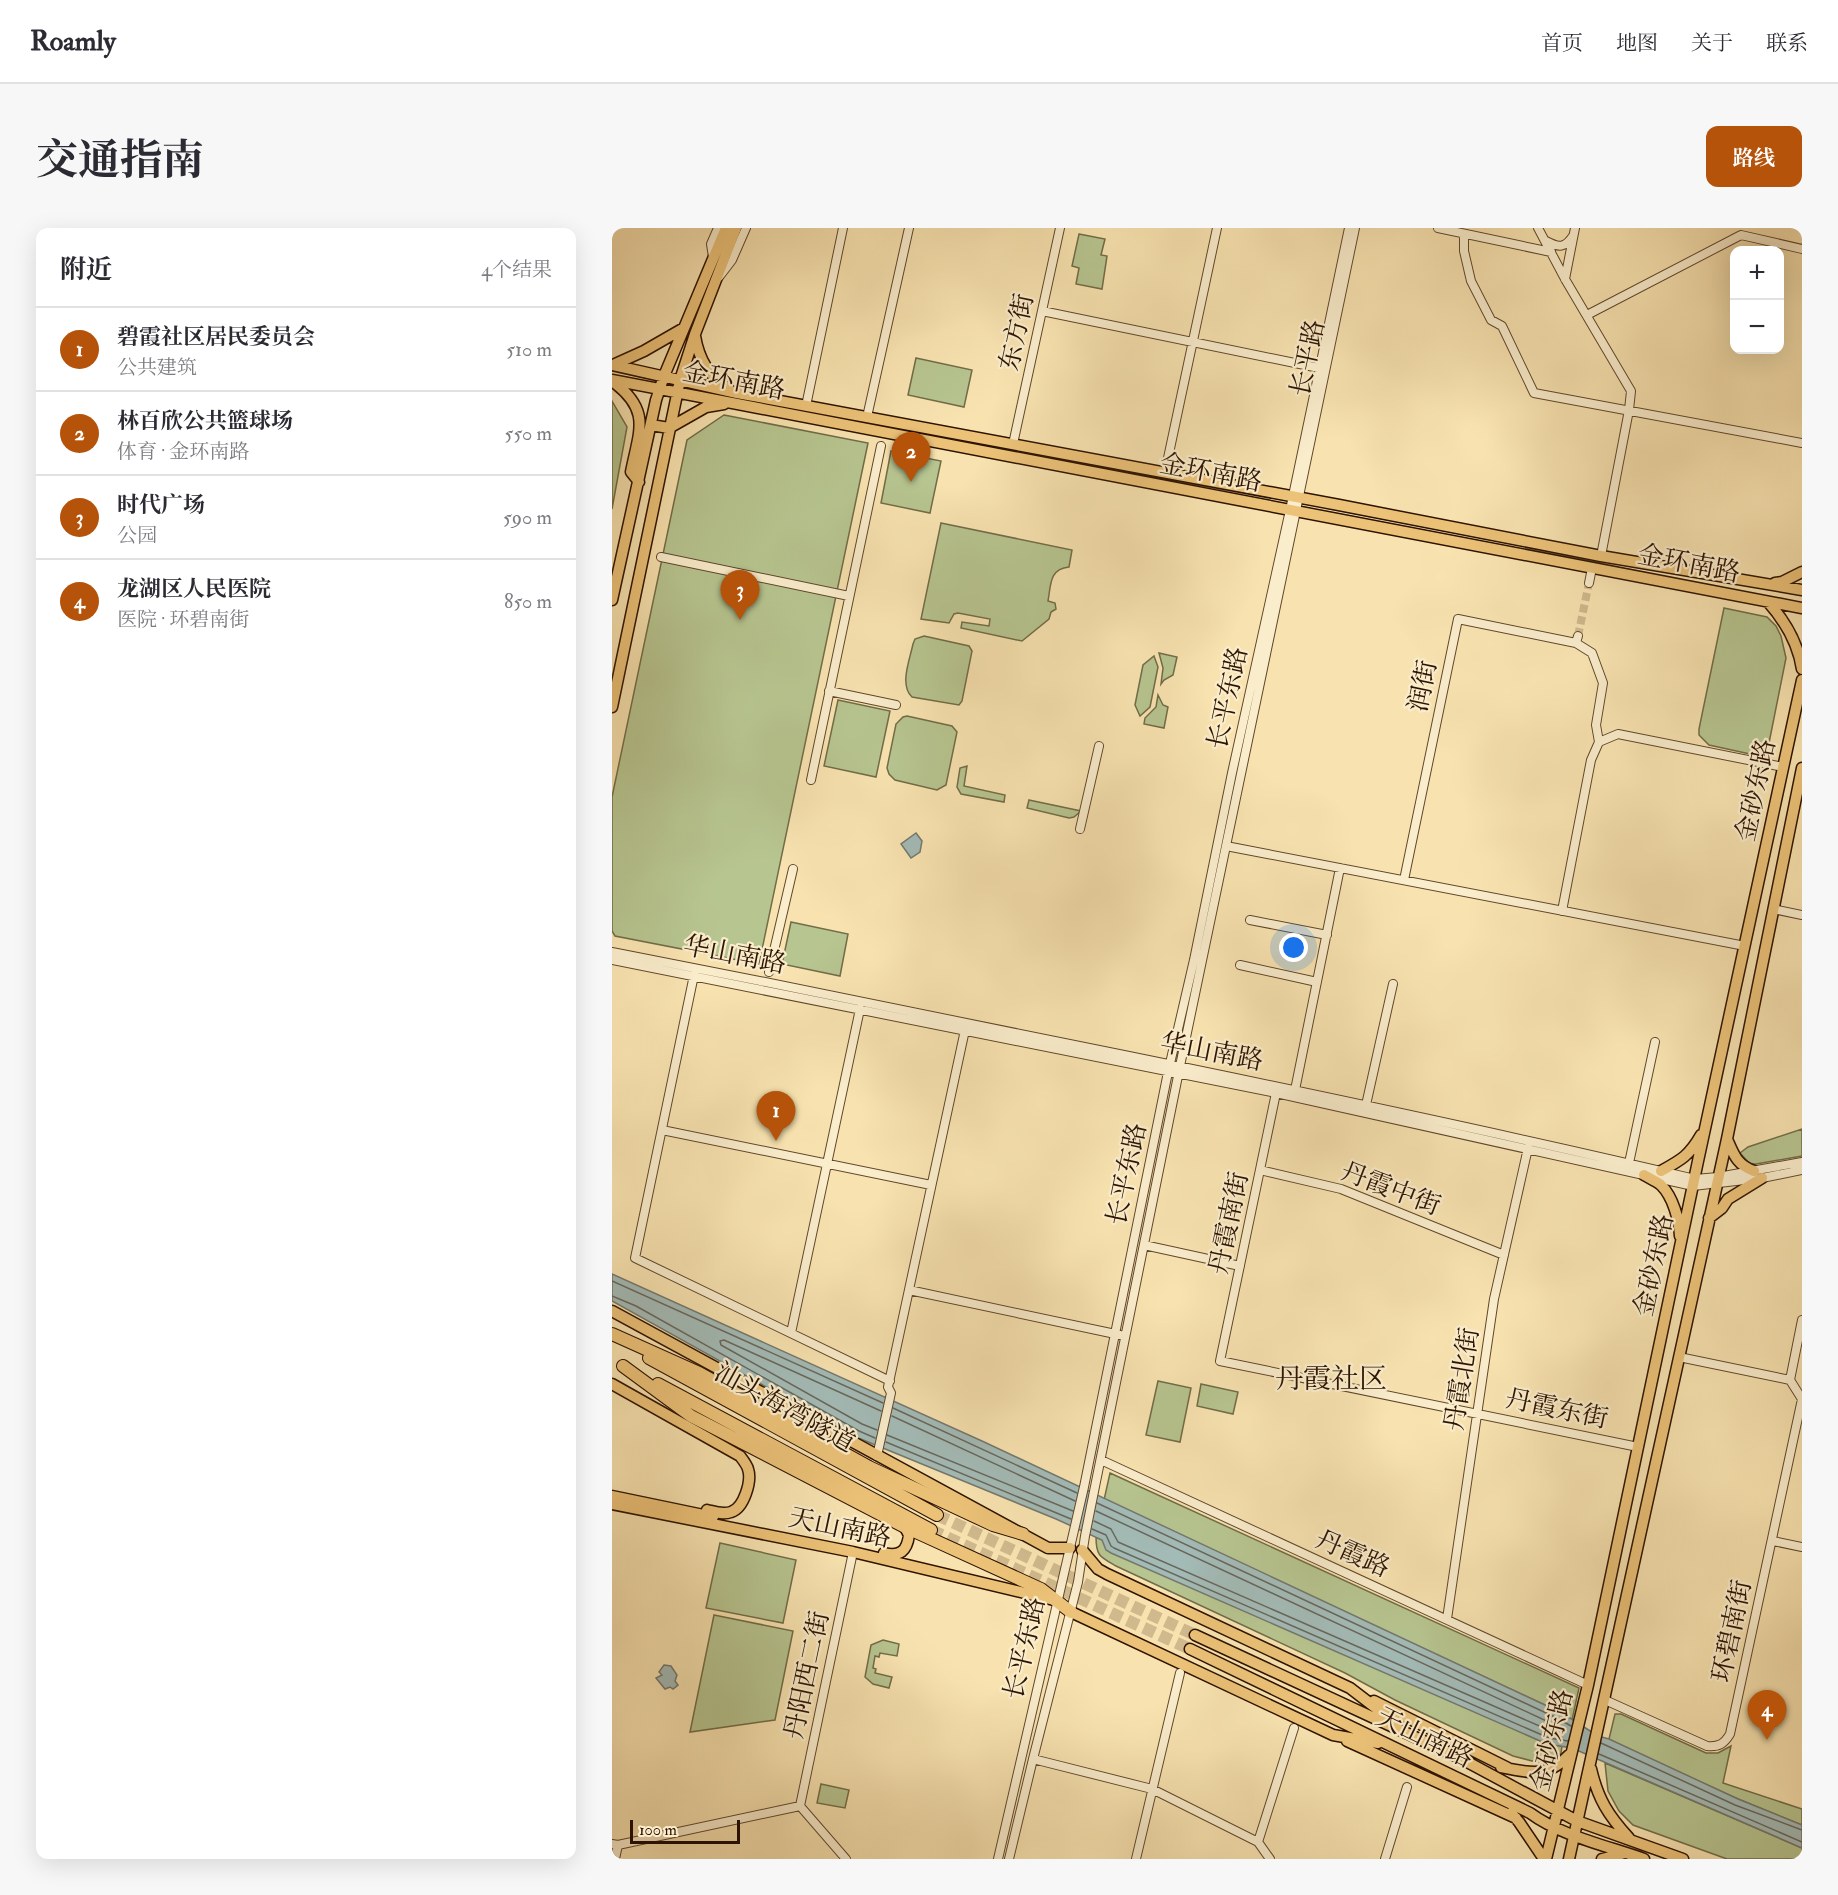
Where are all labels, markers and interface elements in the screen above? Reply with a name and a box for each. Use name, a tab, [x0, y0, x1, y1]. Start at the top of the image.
text: Roamly	[30, 24, 116, 59]
text: 首页	[1541, 30, 1583, 57]
text: 地图	[1616, 30, 1658, 57]
text: 关于	[1691, 30, 1733, 57]
text: 联系	[1766, 30, 1808, 57]
button: 路线	[1706, 126, 1802, 187]
text: 交通指南	[36, 135, 204, 187]
map controls	[1730, 246, 1784, 354]
button: +	[1730, 246, 1784, 300]
text: 附近	[60, 254, 112, 286]
text: 4个结果	[481, 257, 552, 282]
street label: 东方街	[993, 291, 1041, 374]
button: −	[1730, 300, 1784, 354]
street label: 长平路	[1284, 317, 1332, 400]
text: 碧霞社区居民委员会	[117, 323, 315, 351]
text: 1	[76, 337, 83, 362]
text: 510 m	[506, 337, 552, 362]
text: 公共建筑	[117, 355, 197, 380]
street label: 金环南路	[680, 355, 788, 407]
text: 林百欣公共篮球场	[117, 407, 293, 435]
text: 2	[74, 421, 85, 446]
text: 550 m	[505, 421, 552, 446]
pin: 2	[892, 432, 930, 482]
text: 体育 · 金环南路	[117, 439, 249, 464]
street label: 金环南路	[1157, 447, 1265, 499]
text: 时代广场	[117, 491, 205, 519]
text: 3	[76, 505, 83, 530]
text: 590 m	[503, 505, 552, 530]
text: 公园	[117, 523, 157, 548]
street label: 金环南路	[1635, 538, 1743, 590]
pin: 3	[720, 570, 760, 620]
text: 龙湖区人民医院	[117, 575, 271, 603]
text: 4	[74, 589, 85, 614]
text: 850 m	[504, 589, 552, 614]
text: 医院 · 环碧南街	[117, 607, 249, 632]
street label: 长平东路	[1202, 644, 1254, 752]
street label: 润街	[1402, 657, 1444, 715]
street label: 金砂东路	[1730, 736, 1782, 844]
street label: 华山南路	[681, 929, 789, 981]
your location	[1279, 933, 1308, 962]
street label: 华山南路	[1158, 1026, 1266, 1078]
pin: 1	[756, 1092, 796, 1141]
street label: 长平东路	[1101, 1120, 1153, 1228]
street label: 丹霞中街	[1336, 1155, 1445, 1223]
street label: 丹霞南街	[1203, 1169, 1255, 1277]
street label: 金砂东路	[1628, 1211, 1680, 1319]
street label: 丹霞北街	[1438, 1325, 1486, 1433]
street label: 汕头海湾隧道	[709, 1356, 860, 1460]
district label: 丹霞社区	[1275, 1362, 1387, 1397]
street label: 丹霞东街	[1503, 1383, 1611, 1435]
street label: 天山南路	[786, 1502, 894, 1554]
street label: 丹霞路	[1310, 1523, 1395, 1584]
street label: 环碧南街	[1706, 1577, 1758, 1685]
street label: 长平东路	[998, 1594, 1052, 1702]
street label: 丹阳西二街	[778, 1608, 836, 1742]
street label: 金砂东路	[1524, 1686, 1580, 1795]
pin: 4	[1748, 1690, 1786, 1740]
street label: 天山南路	[1371, 1701, 1478, 1775]
scale bar	[630, 1817, 740, 1844]
text: 100 m	[639, 1820, 677, 1840]

